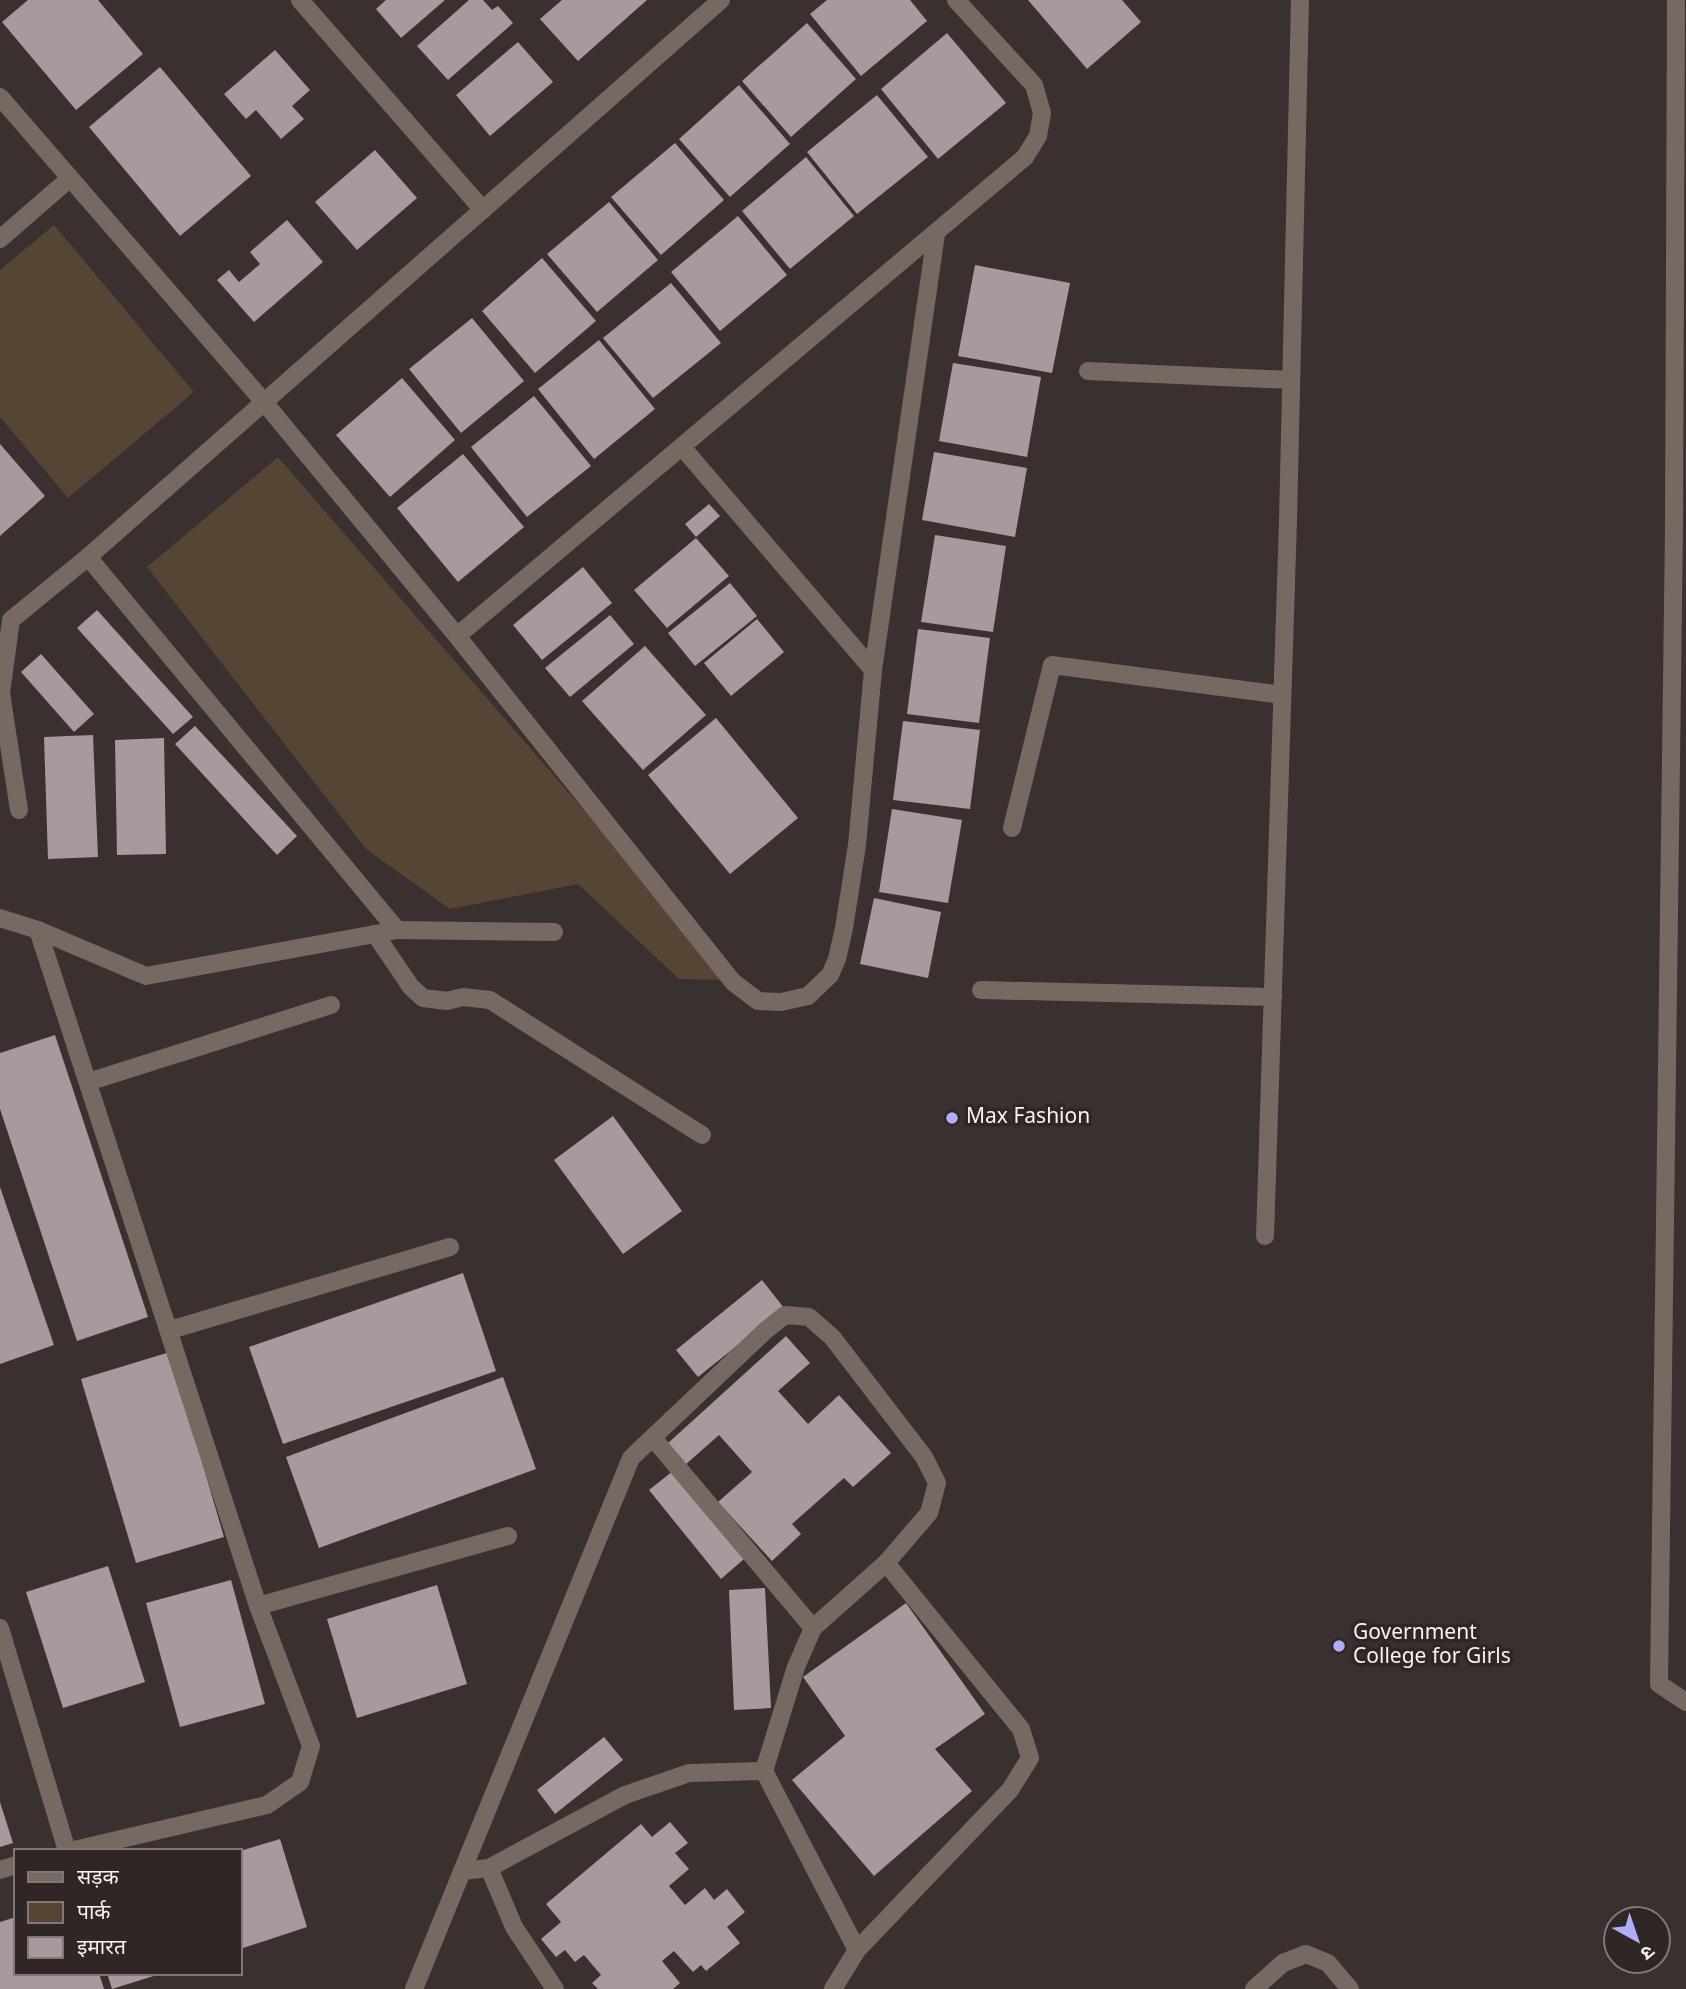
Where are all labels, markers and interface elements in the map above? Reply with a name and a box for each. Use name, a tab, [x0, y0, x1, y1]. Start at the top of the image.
place label: Max Fashion	[966, 1104, 1090, 1132]
marker: Max Fashion	[944, 1110, 960, 1126]
place label: Government College for Girls	[1353, 1620, 1511, 1672]
marker: Government College for Girls	[1331, 1638, 1347, 1654]
legend	[14, 1849, 242, 1975]
text: सड़क	[77, 1865, 119, 1893]
text: पार्क	[77, 1900, 111, 1928]
north arrow	[1602, 1905, 1672, 1975]
text: इमारत	[77, 1935, 127, 1963]
text: उ	[1633, 1938, 1659, 1965]

